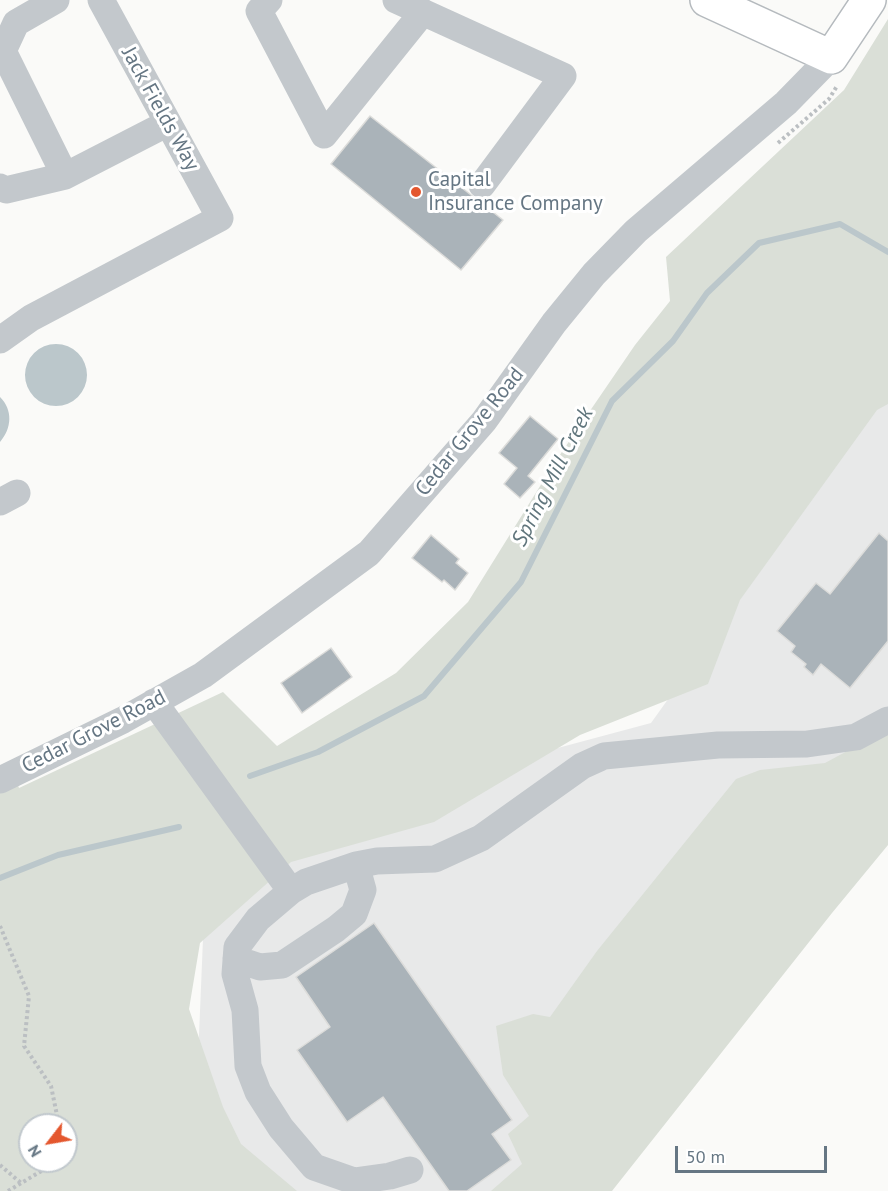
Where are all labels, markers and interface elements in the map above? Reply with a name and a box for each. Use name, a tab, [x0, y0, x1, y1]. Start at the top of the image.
street label: Jack Fields Way	[116, 43, 204, 175]
place label: Capital Insurance Company	[428, 167, 603, 217]
marker: Capital Insurance Company	[409, 185, 423, 199]
street label: Cedar Grove Road	[410, 363, 530, 501]
water label: Spring Mill Creek	[507, 403, 599, 551]
street label: Cedar Grove Road	[18, 685, 170, 779]
north arrow	[18, 1113, 78, 1173]
scale bar	[678, 1134, 830, 1172]
text: N	[23, 1142, 46, 1161]
text: 50 m	[686, 1145, 725, 1168]

